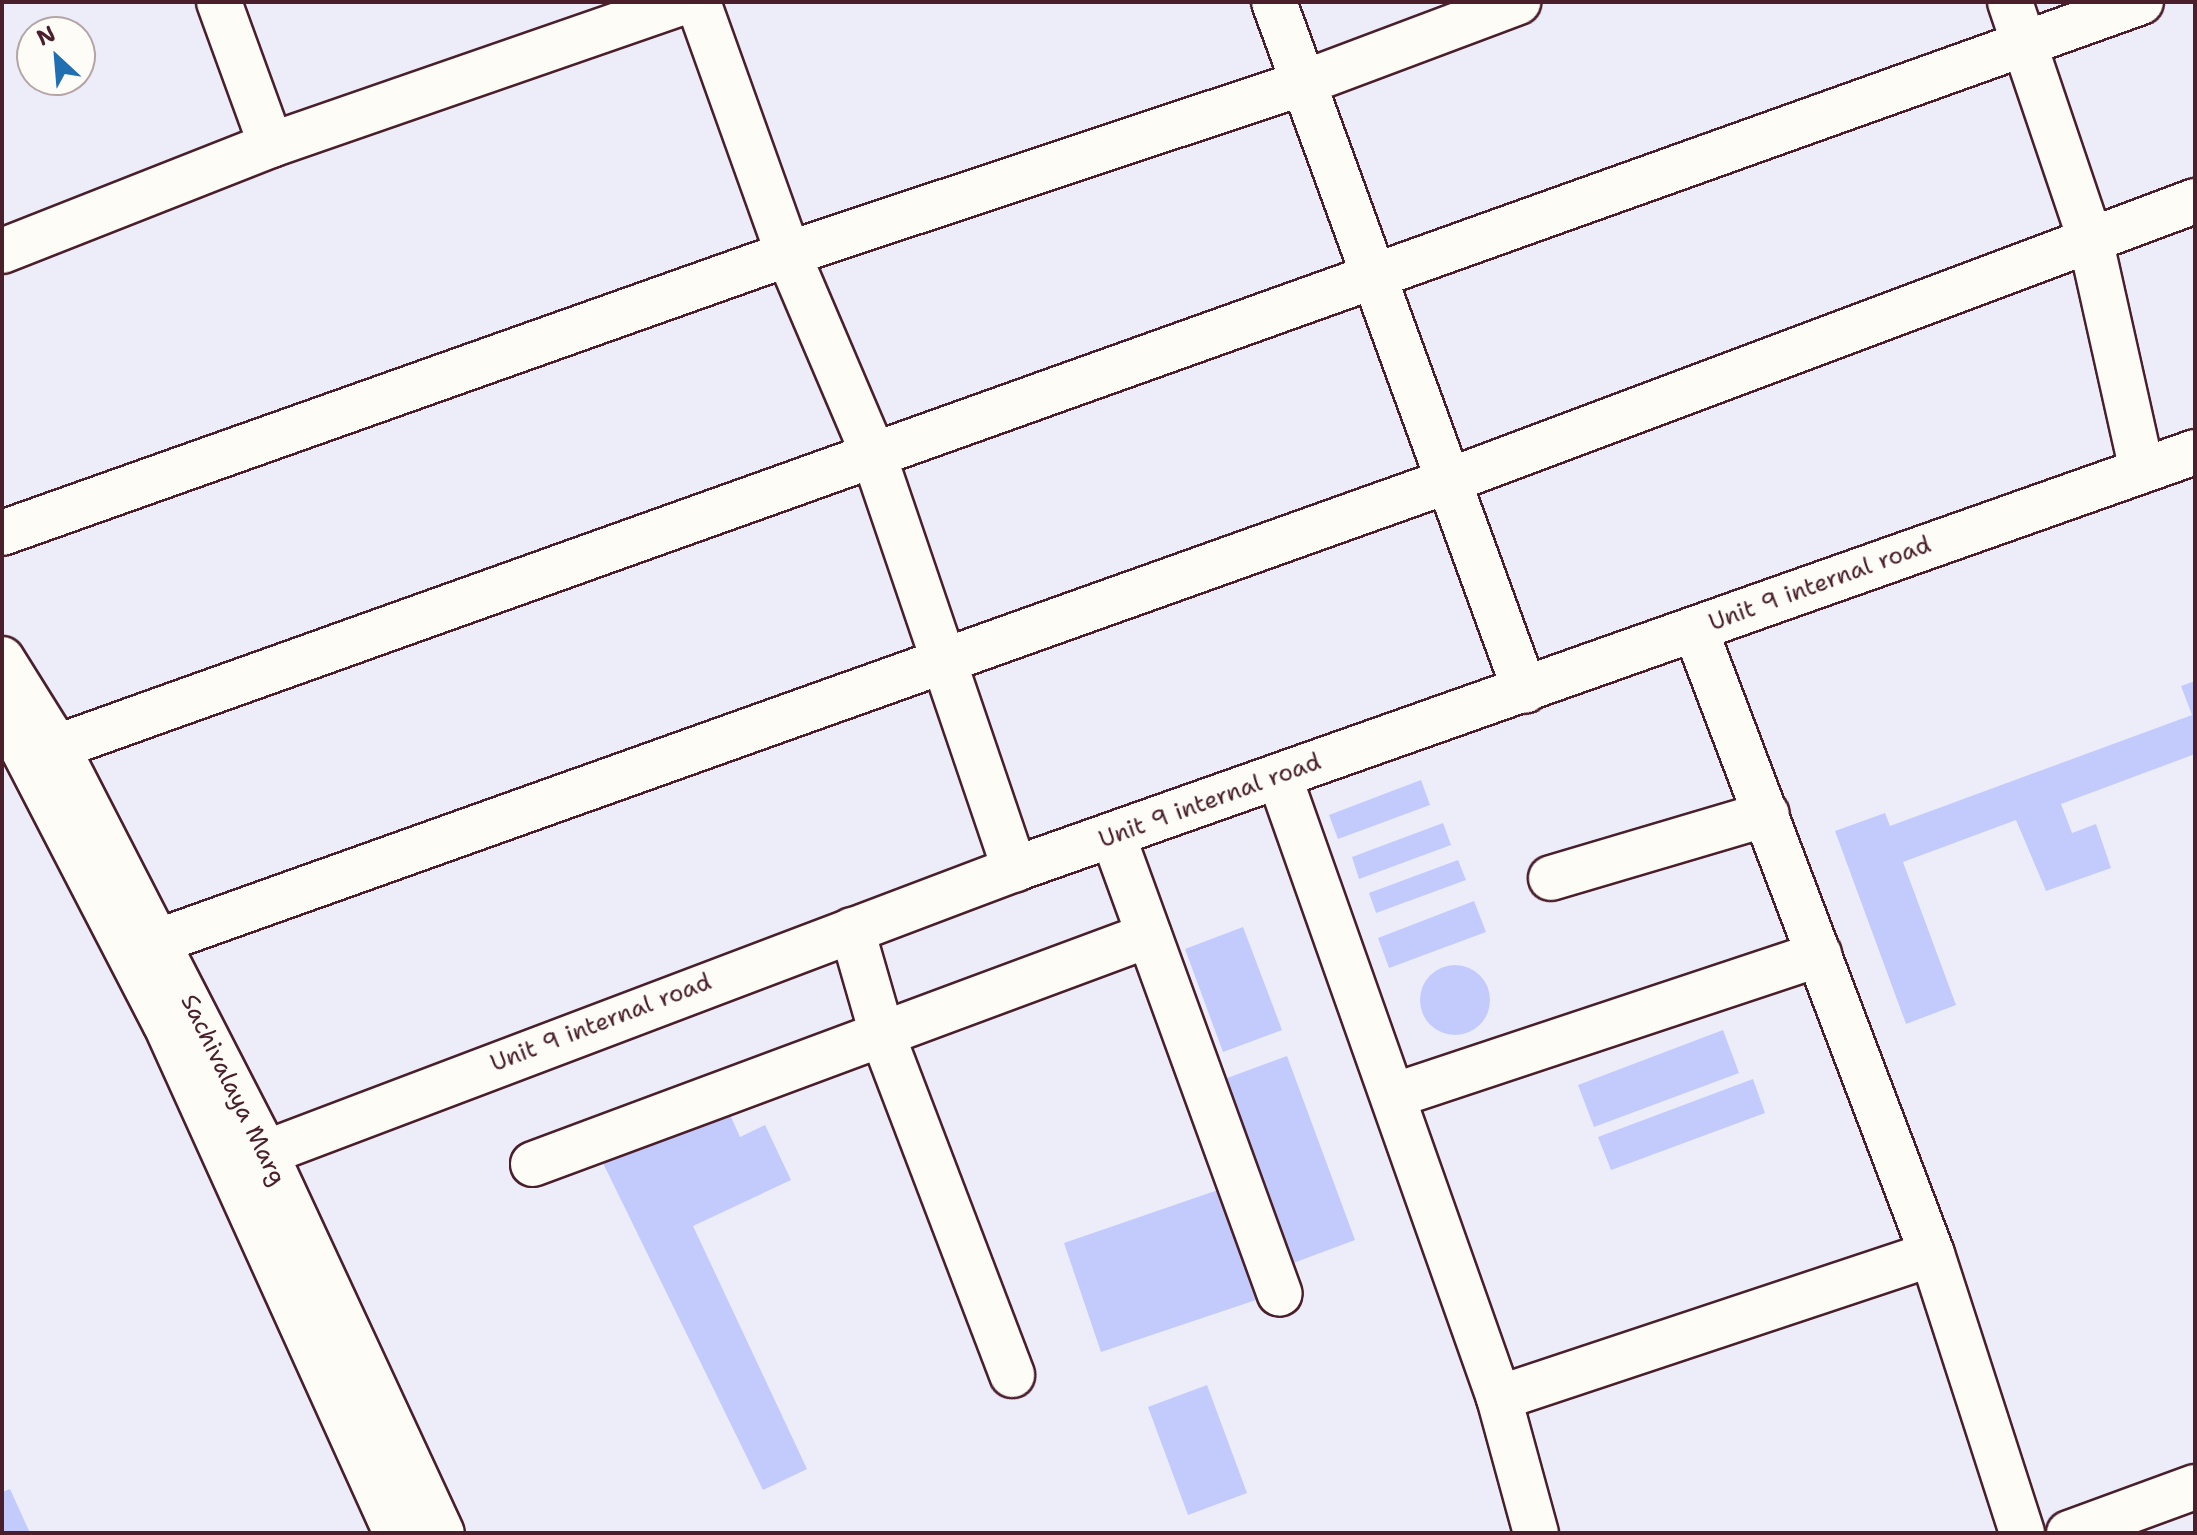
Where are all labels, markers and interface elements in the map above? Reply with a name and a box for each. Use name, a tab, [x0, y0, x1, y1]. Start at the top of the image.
north arrow	[16, 16, 96, 96]
text: N	[32, 19, 60, 53]
street label: Unit 9 internal road	[1705, 530, 1935, 638]
street label: Unit 9 internal road	[1095, 747, 1325, 855]
street label: Unit 9 internal road	[486, 968, 716, 1078]
street label: Sachivalaya Marg	[174, 990, 292, 1190]

